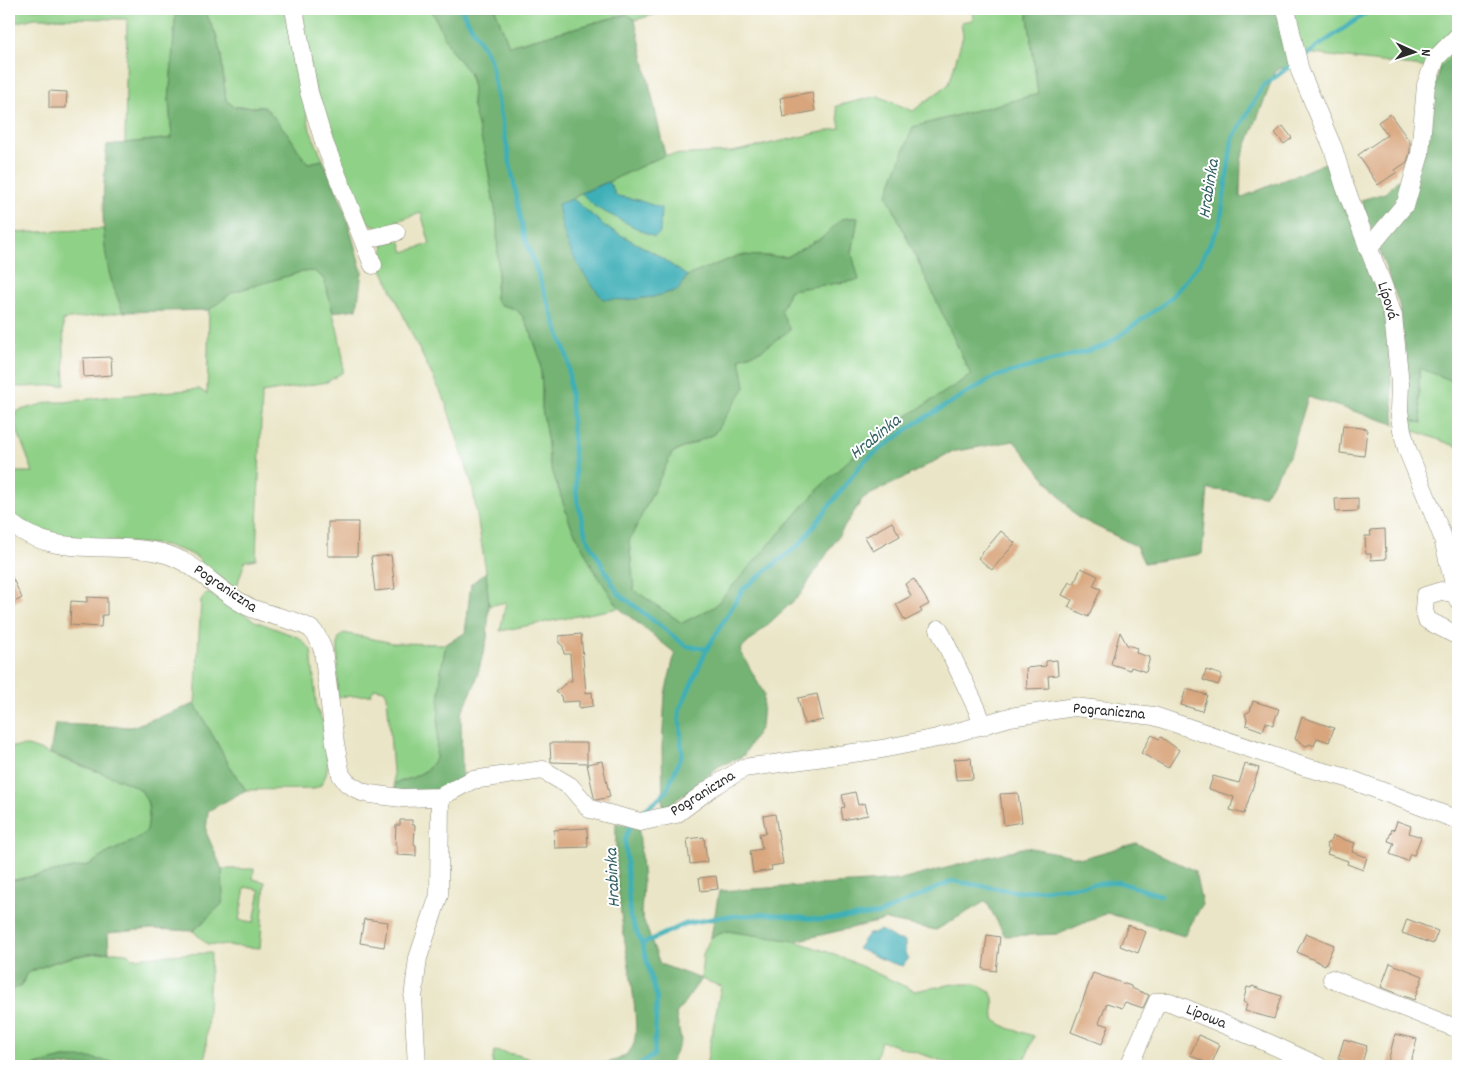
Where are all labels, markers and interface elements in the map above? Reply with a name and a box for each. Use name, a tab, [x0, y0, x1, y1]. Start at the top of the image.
north arrow	[1390, 28, 1440, 78]
text: N	[1415, 49, 1435, 57]
water label: Hrabinka	[1193, 156, 1227, 220]
street label: Lípová	[1370, 279, 1404, 323]
water label: Hrabinka	[845, 409, 908, 466]
street label: Pograniczna	[188, 559, 262, 619]
street label: Pograniczna	[1072, 697, 1147, 727]
street label: Pograniczna	[666, 765, 740, 823]
water label: Hrabinka	[600, 846, 628, 908]
street label: Lipowa	[1182, 999, 1230, 1036]

